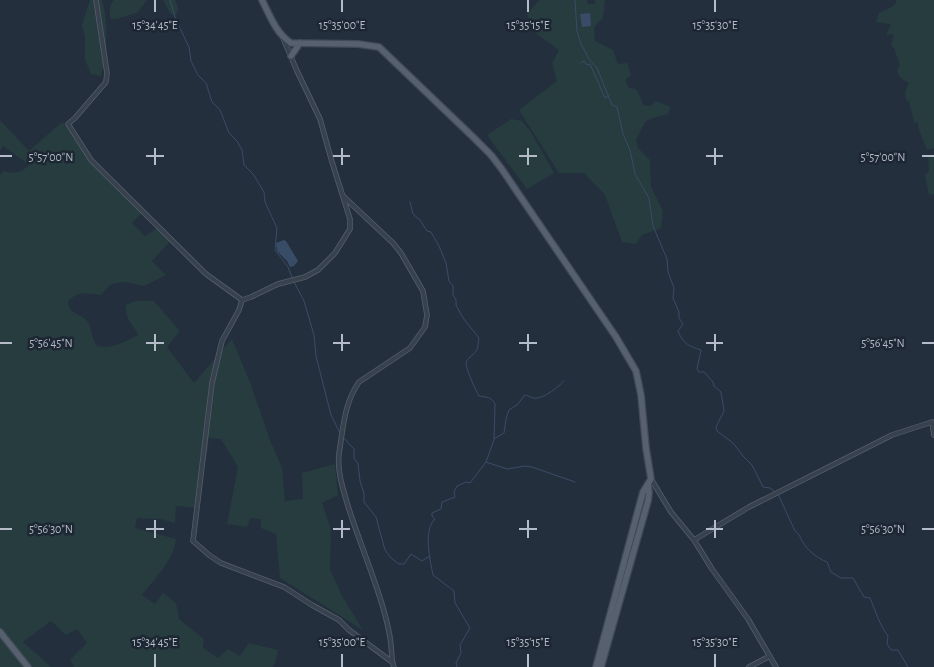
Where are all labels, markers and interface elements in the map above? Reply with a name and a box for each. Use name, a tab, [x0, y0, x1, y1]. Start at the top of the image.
text: 15°34'45"E	[132, 19, 178, 31]
text: 15°35'00"E	[319, 19, 365, 31]
text: 15°35'15"E	[507, 19, 550, 31]
text: 15°35'30"E	[692, 19, 738, 31]
text: 5°57'00"N	[29, 151, 73, 163]
text: 5°57'00"N	[861, 151, 905, 163]
text: 5°56'45"N	[29, 337, 73, 349]
text: 5°56'45"N	[861, 337, 905, 349]
text: 5°56'30"N	[29, 523, 73, 535]
text: 5°56'30"N	[861, 523, 905, 535]
text: 15°34'45"E	[132, 636, 178, 648]
text: 15°35'00"E	[319, 636, 365, 648]
text: 15°35'15"E	[507, 636, 550, 648]
text: 15°35'30"E	[692, 636, 738, 648]

